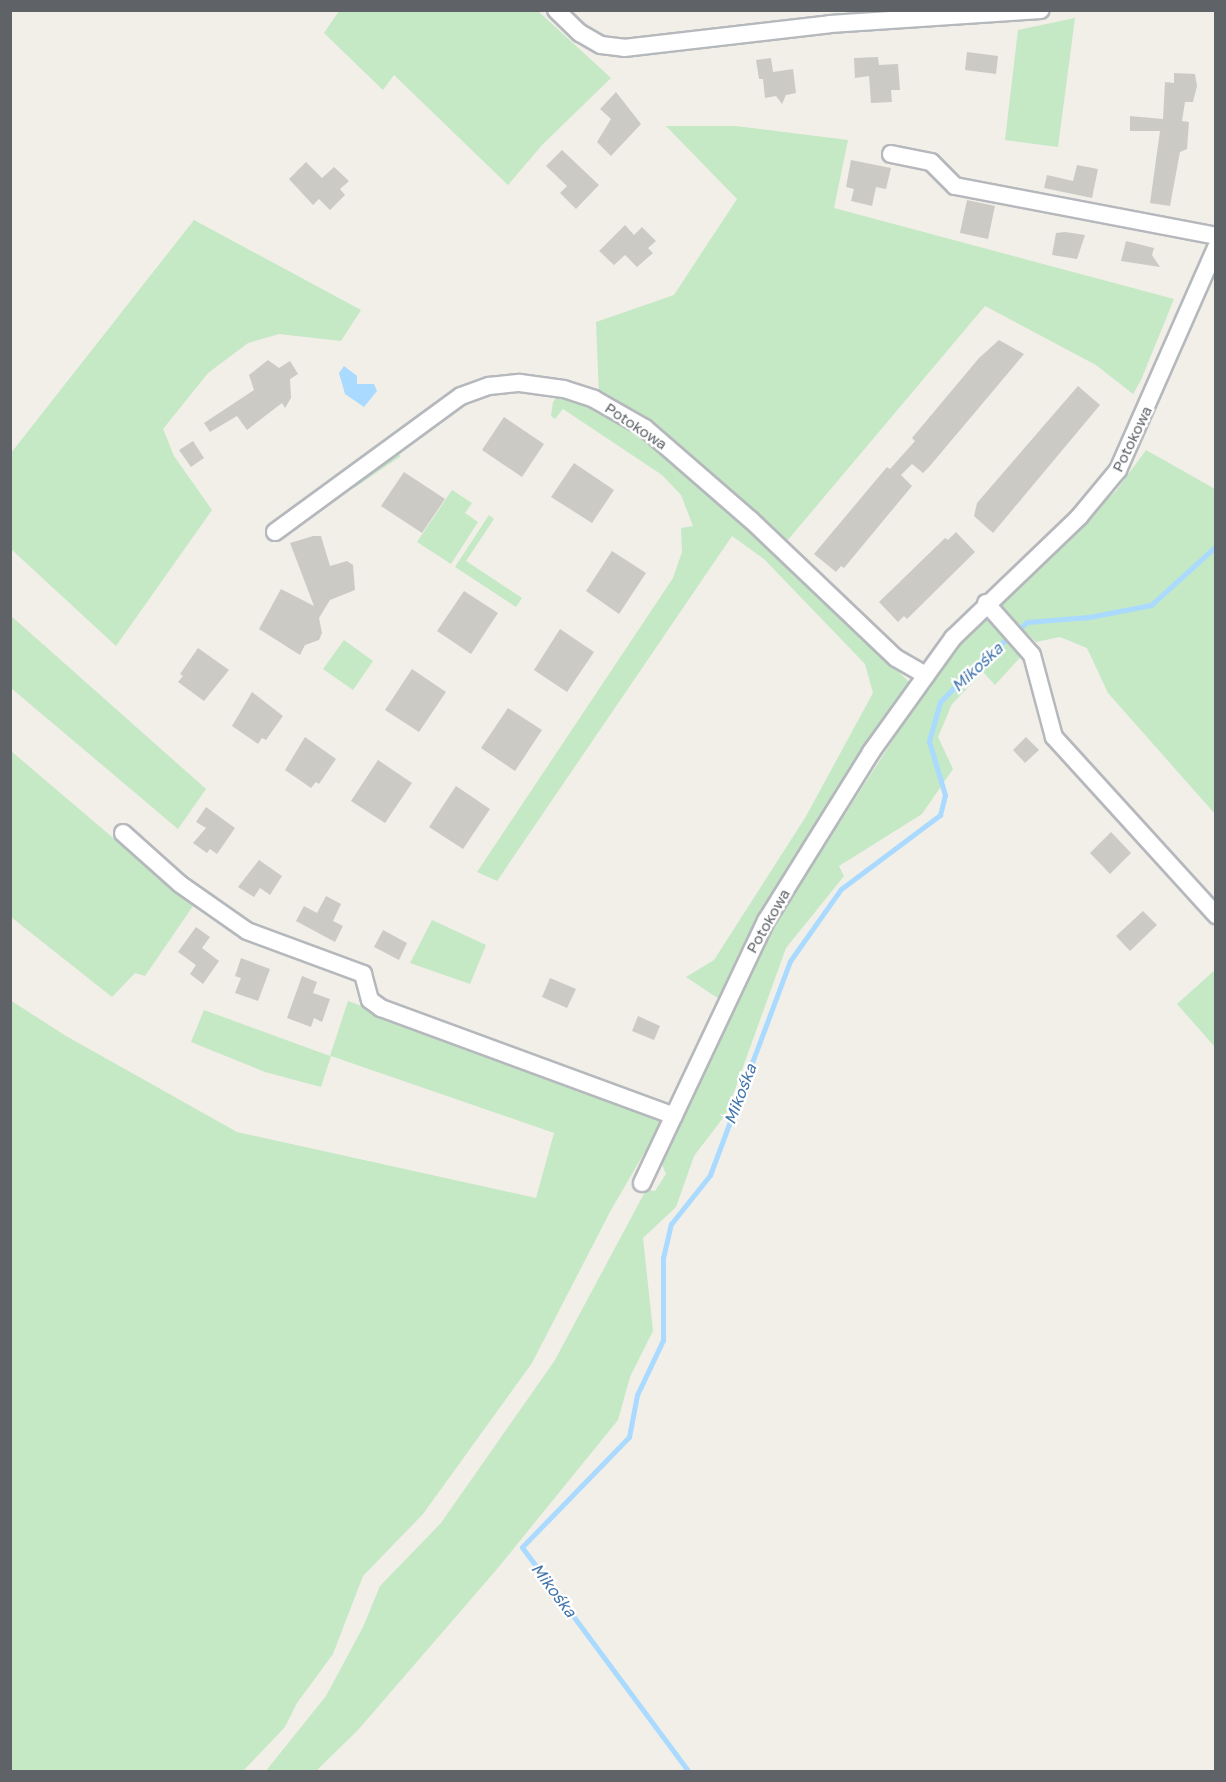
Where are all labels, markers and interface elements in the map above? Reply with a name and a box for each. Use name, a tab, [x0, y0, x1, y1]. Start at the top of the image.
street label: Potokowa	[602, 399, 670, 453]
street label: Potokowa	[1108, 403, 1156, 475]
water label: Mikośka	[948, 639, 1006, 695]
street label: Potokowa	[742, 886, 794, 956]
water label: Mikośka	[720, 1061, 760, 1127]
water label: Mikośka	[527, 1559, 581, 1621]

